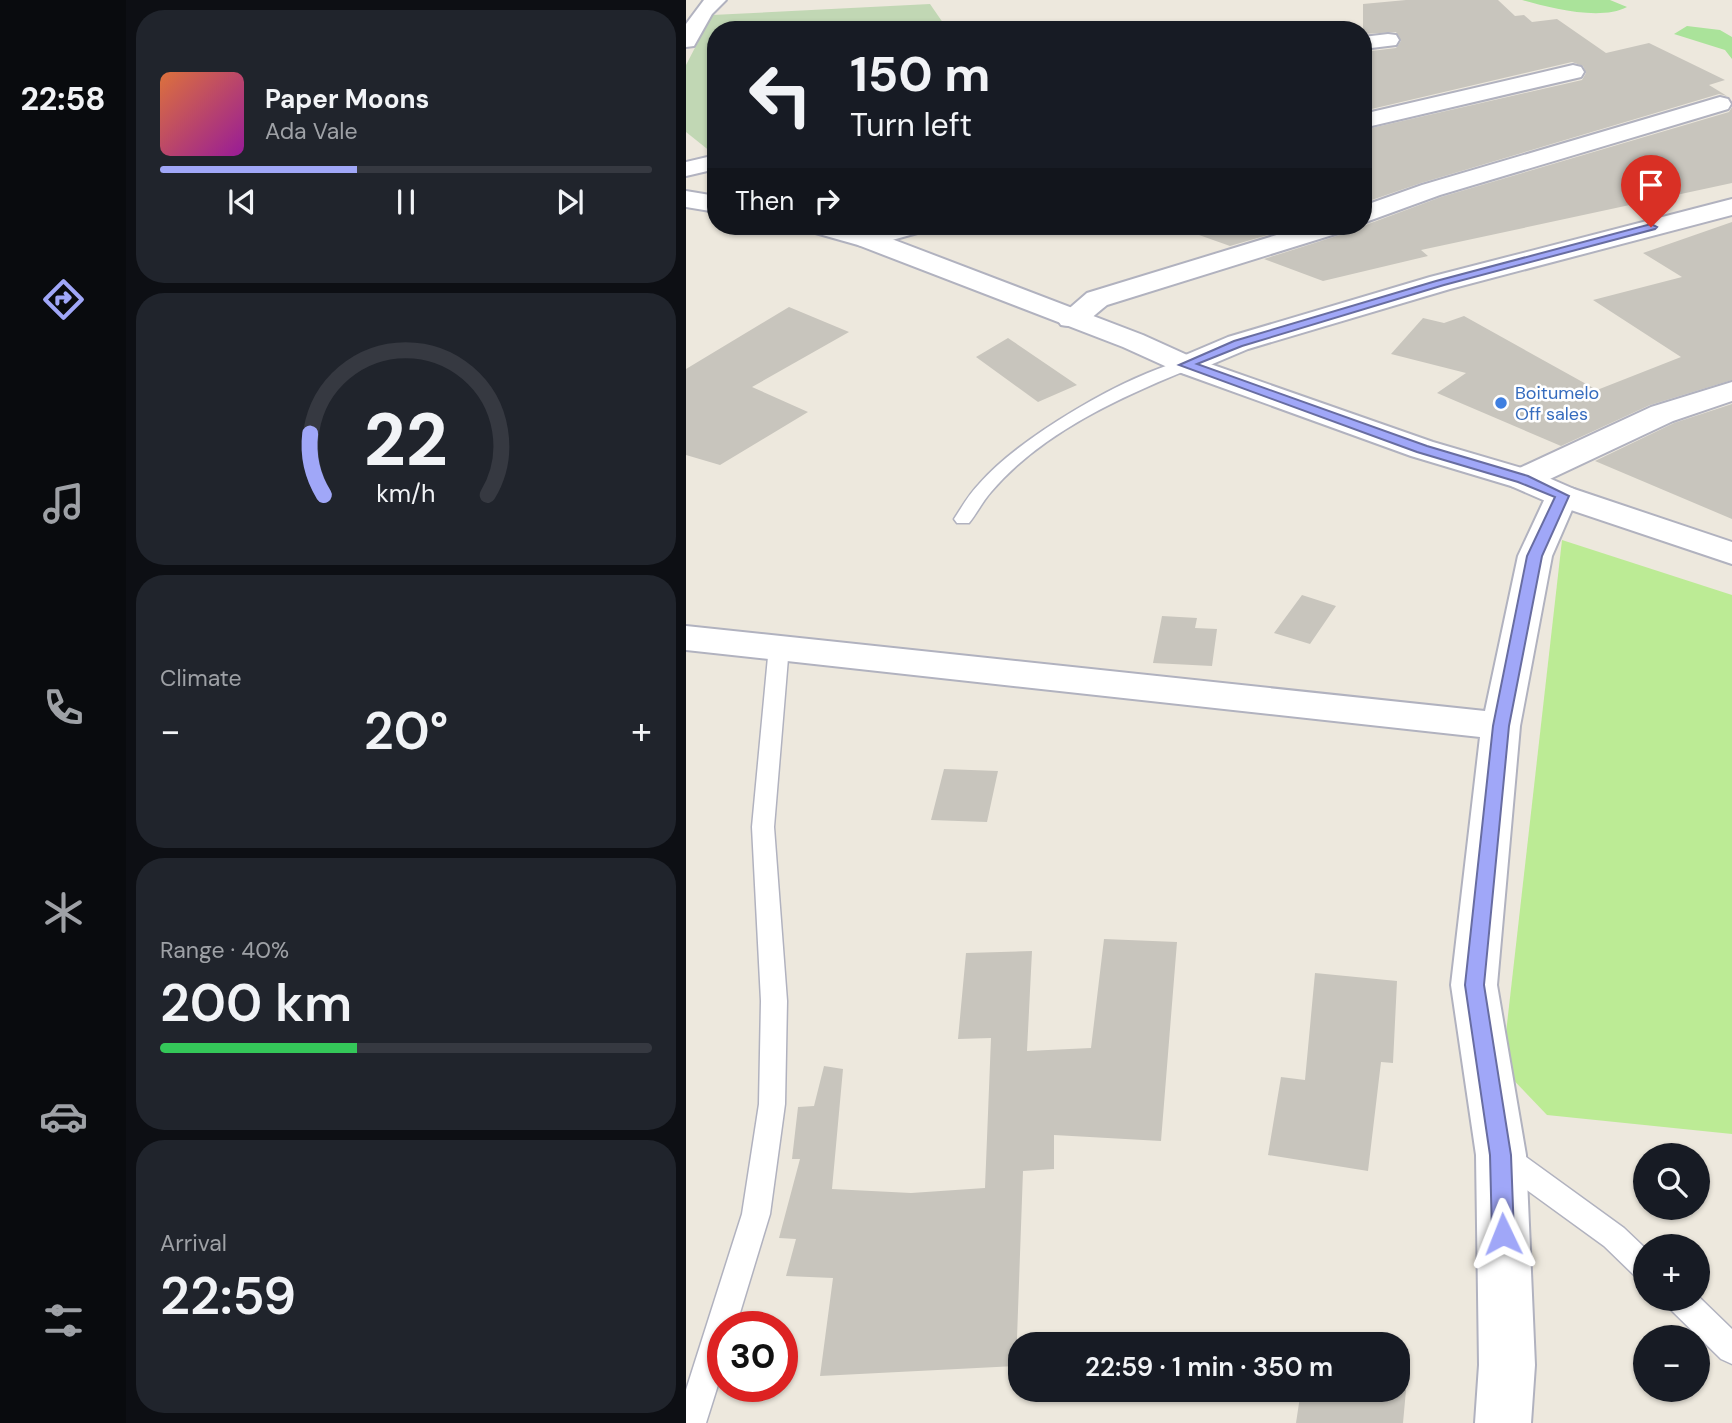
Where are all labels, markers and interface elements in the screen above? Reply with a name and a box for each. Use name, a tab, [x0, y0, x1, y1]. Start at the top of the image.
text: 150 m	[850, 42, 990, 106]
icon: left	[735, 49, 826, 140]
text: 22:58	[20, 78, 106, 120]
text: Paper Moons	[265, 82, 429, 116]
text: Turn left	[850, 104, 972, 146]
text: Ada Vale	[265, 116, 358, 146]
pin	[1621, 155, 1681, 227]
icon: arrive	[1632, 166, 1670, 204]
icon: right	[808, 182, 846, 220]
icon: previous	[223, 183, 261, 221]
icon: pause	[387, 183, 425, 221]
icon: next	[551, 183, 589, 221]
text: Then	[735, 184, 794, 218]
icon: directions	[39, 275, 88, 324]
place label: Boitumelo Off sales	[1515, 381, 1599, 426]
text: 22	[364, 393, 448, 488]
marker: Boitumelo Off sales	[1493, 395, 1509, 411]
text: km/h	[376, 477, 436, 510]
icon: music	[39, 479, 88, 528]
text: Climate	[160, 663, 242, 693]
icon: phone	[39, 683, 88, 732]
text: 20°	[364, 697, 448, 765]
text: −	[160, 706, 181, 756]
text: +	[631, 706, 652, 756]
icon: climate	[39, 888, 88, 937]
text: Range · 40%	[160, 935, 289, 965]
text: 200 km	[160, 969, 352, 1037]
icon: car	[39, 1092, 88, 1141]
map controls	[1633, 1143, 1710, 1402]
button: search	[1633, 1143, 1710, 1220]
position arrow	[1466, 1197, 1540, 1271]
text: Arrival	[160, 1228, 227, 1258]
button: +	[1633, 1234, 1710, 1311]
text: 22:59	[160, 1262, 296, 1330]
icon: filters	[39, 1296, 88, 1345]
speed limit sign: 30	[707, 1311, 798, 1402]
button: −	[1633, 1325, 1710, 1402]
text: 22:59 · 1 min · 350 m	[1085, 1350, 1333, 1384]

